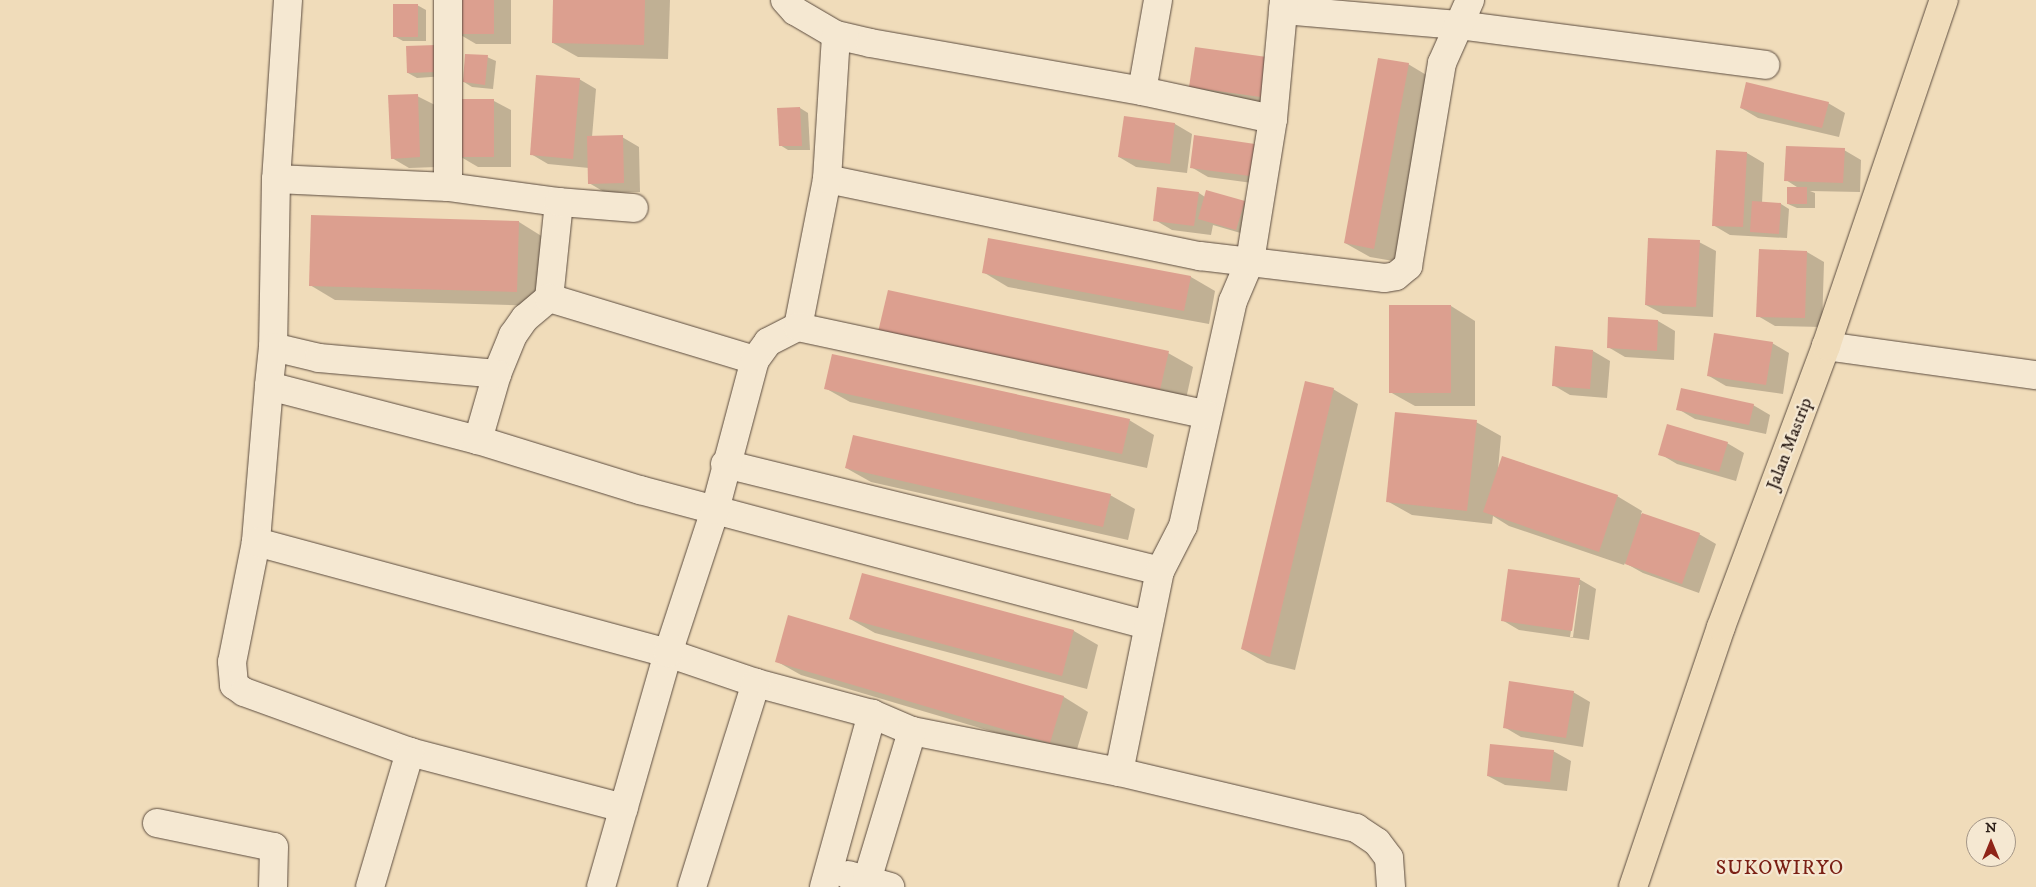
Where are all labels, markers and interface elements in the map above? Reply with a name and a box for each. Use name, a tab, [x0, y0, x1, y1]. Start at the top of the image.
street label: Jalan Mastrip	[1763, 395, 1817, 493]
north arrow	[1966, 817, 2016, 867]
text: N	[1985, 819, 1997, 837]
district label: SUKOWIRYO	[1715, 856, 1845, 880]

